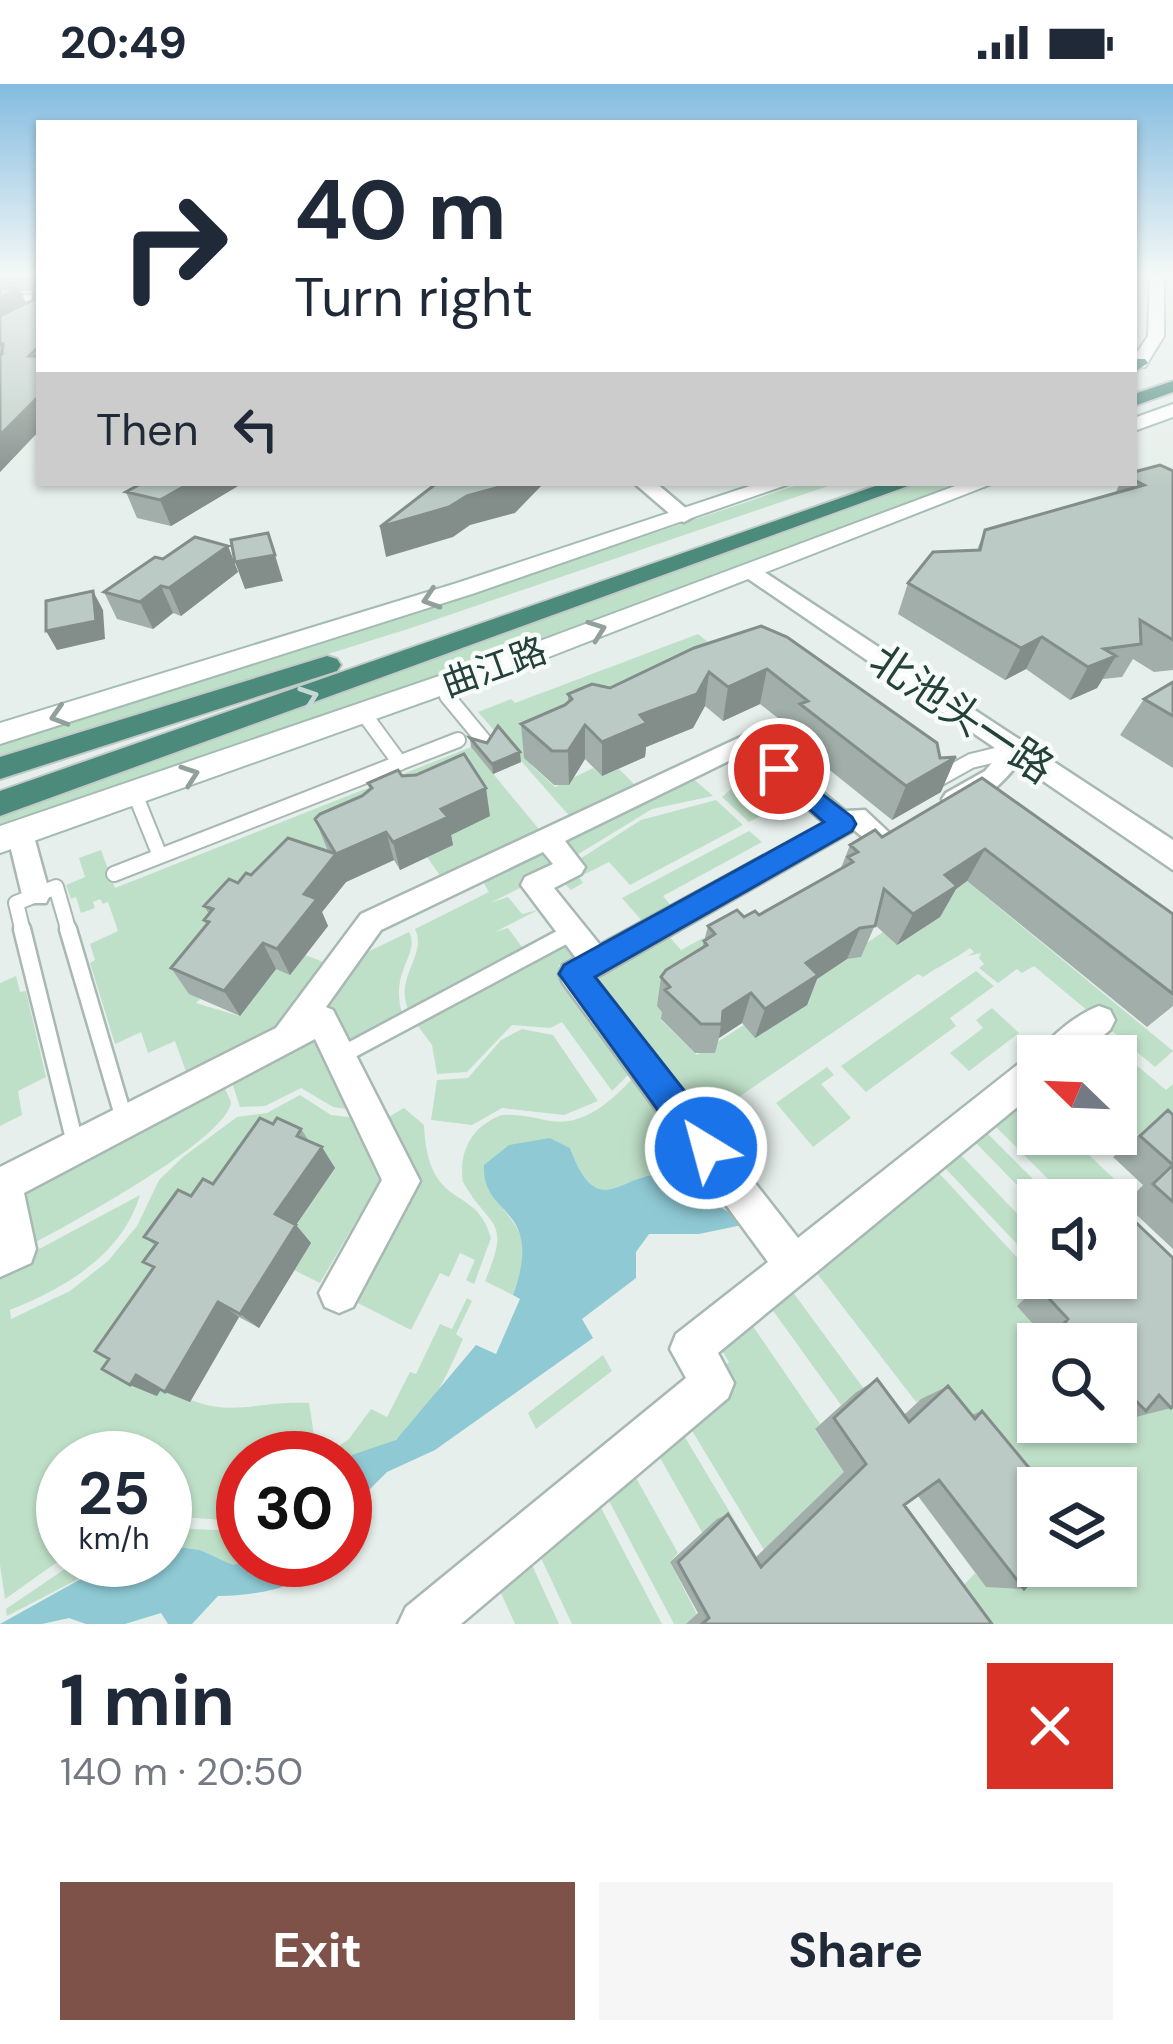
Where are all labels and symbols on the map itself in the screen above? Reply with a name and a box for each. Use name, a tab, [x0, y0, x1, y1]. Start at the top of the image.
one-way arrow	[421, 585, 442, 610]
one-way arrow	[585, 619, 606, 644]
street label: 曲江路	[435, 626, 553, 708]
street label: 北池头一路	[860, 632, 1064, 796]
one-way arrow	[297, 687, 318, 711]
one-way arrow	[49, 702, 70, 727]
pin	[728, 718, 830, 820]
one-way arrow	[178, 765, 199, 789]
north arrow	[1017, 1035, 1137, 1155]
position arrow	[643, 1085, 769, 1211]
speed limit sign: 30	[216, 1431, 372, 1587]

